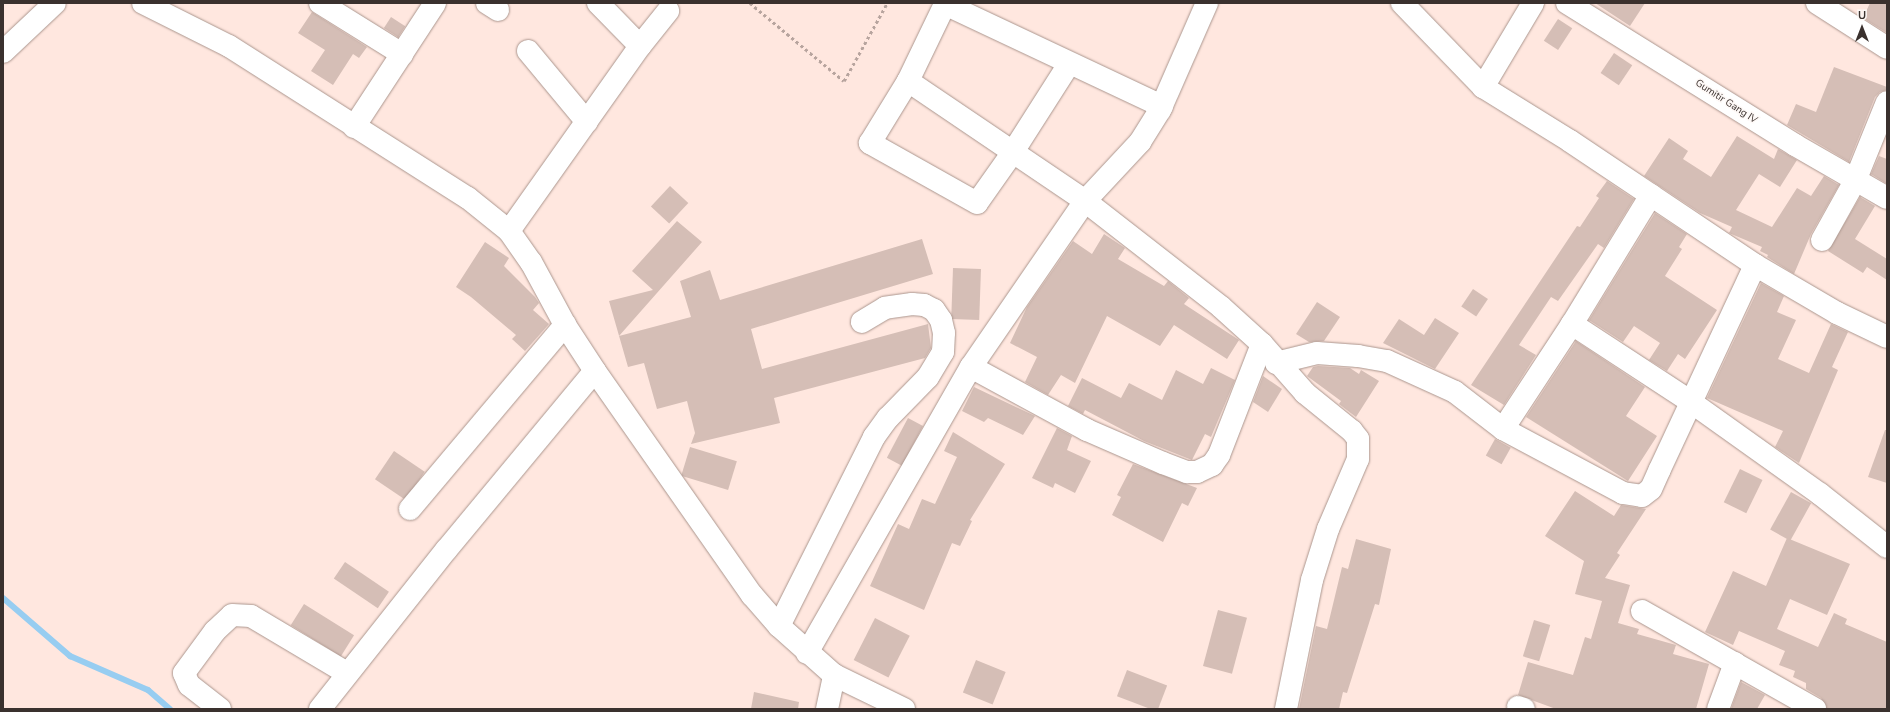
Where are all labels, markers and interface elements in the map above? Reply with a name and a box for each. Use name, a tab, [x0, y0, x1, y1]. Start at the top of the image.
north arrow	[1842, 8, 1882, 48]
text: U	[1858, 8, 1866, 23]
street label: Gumitir Gang IV	[1693, 77, 1759, 127]

